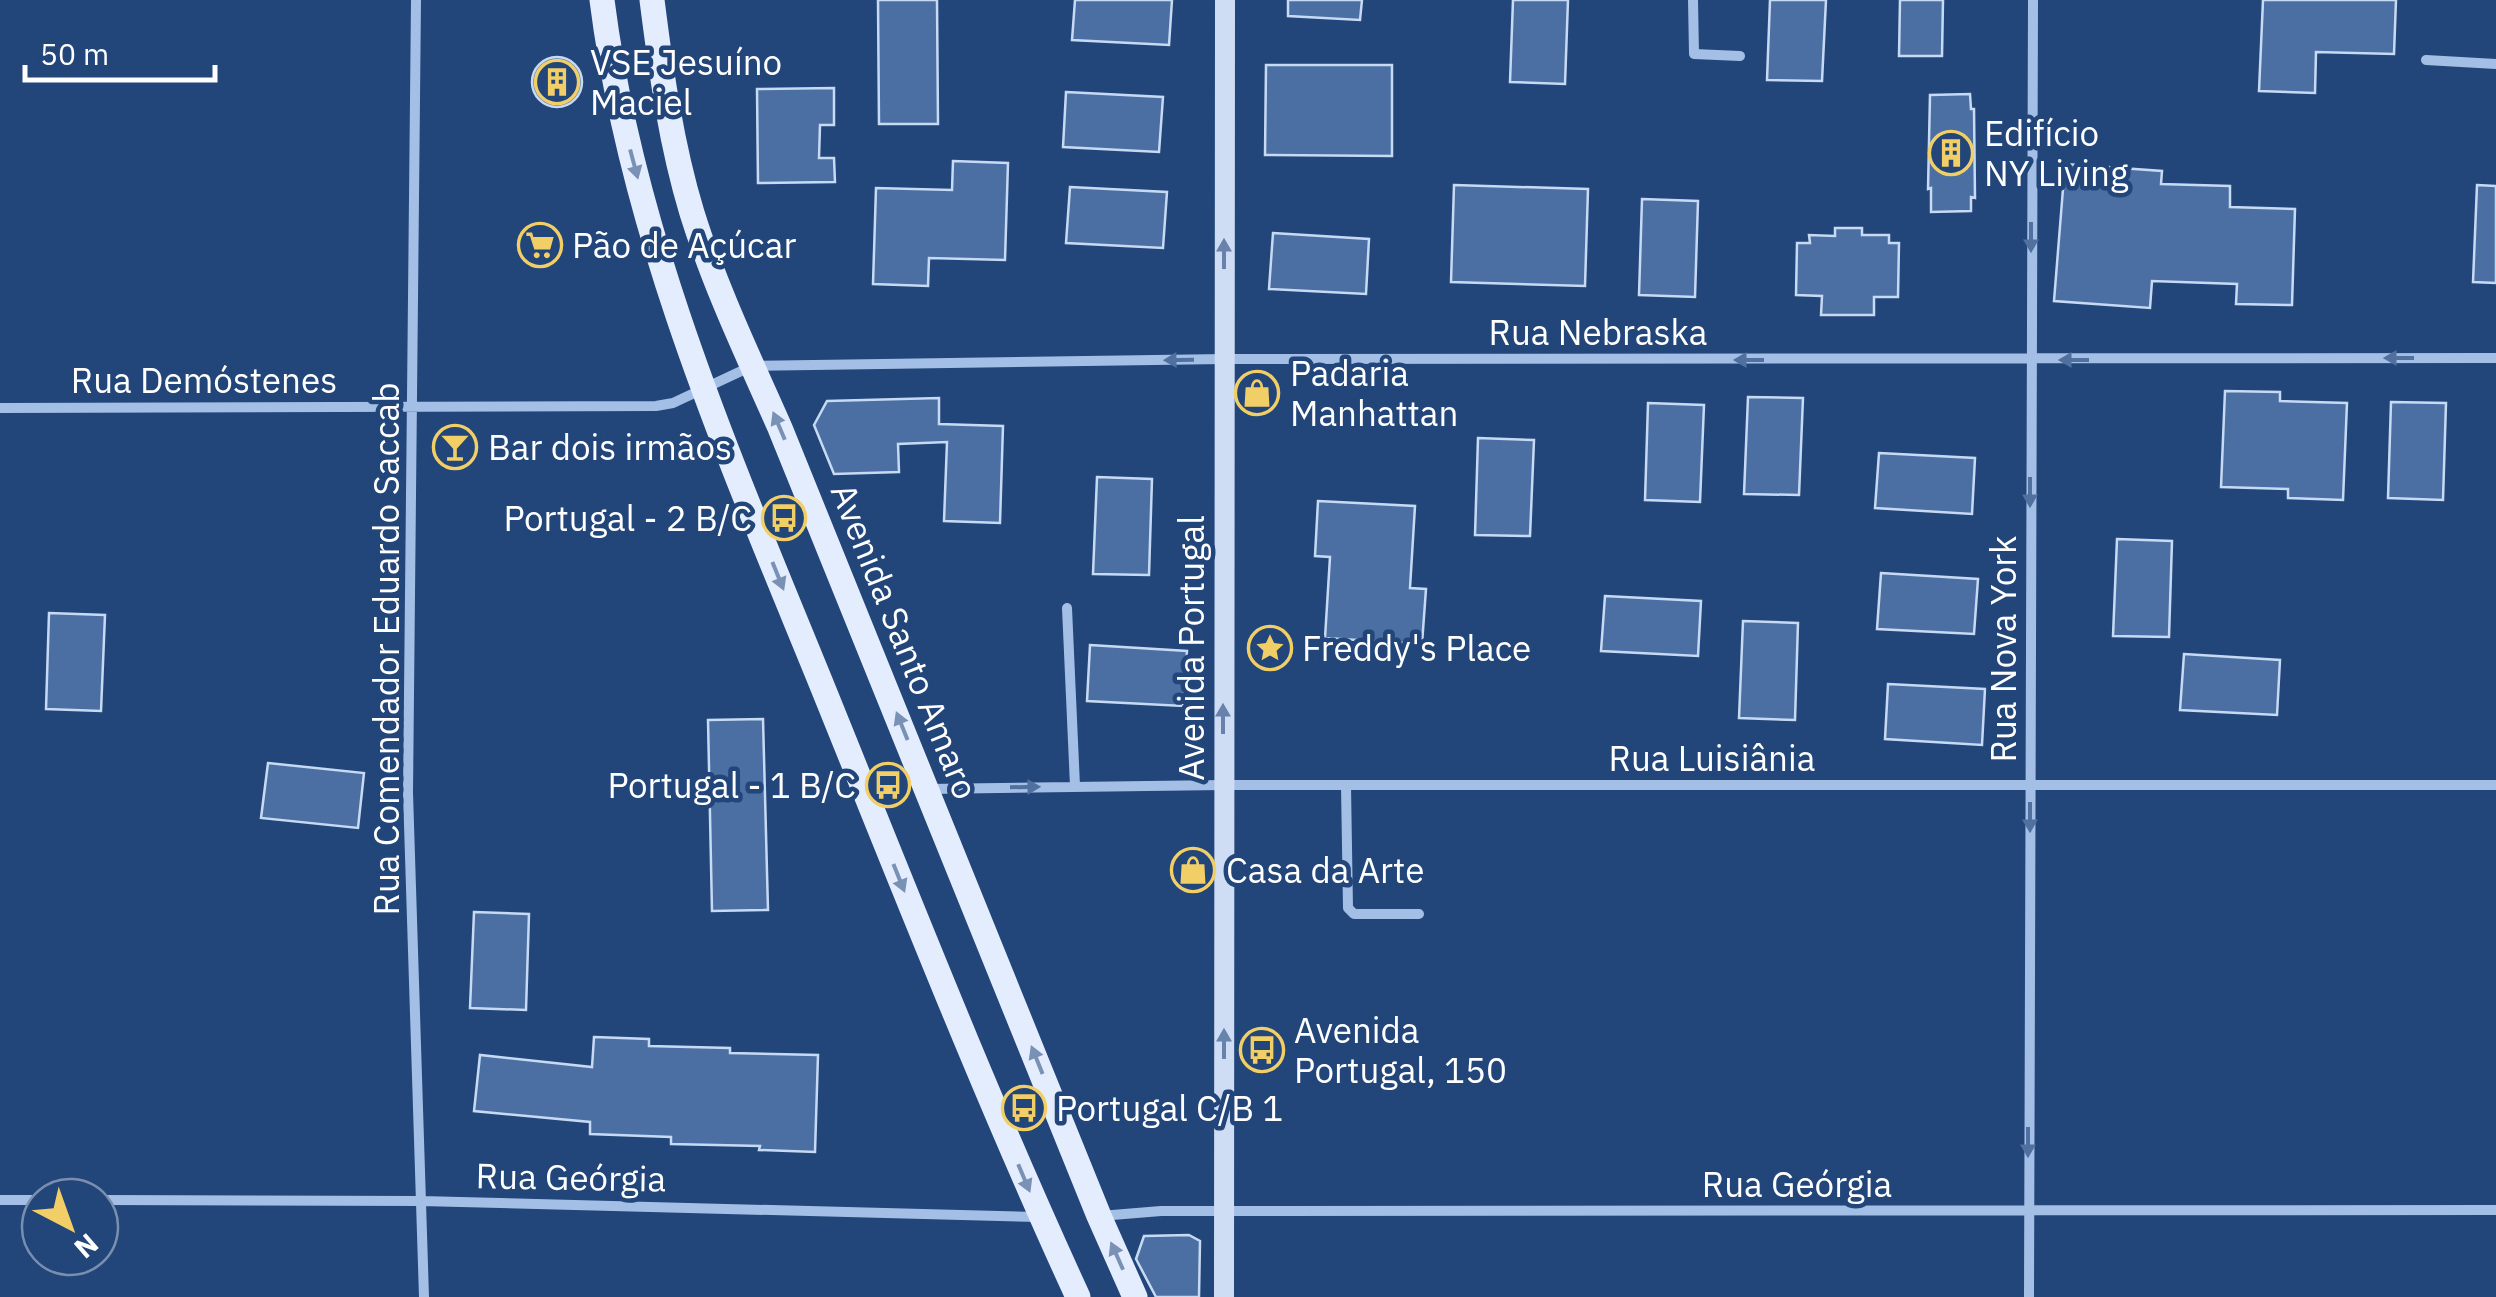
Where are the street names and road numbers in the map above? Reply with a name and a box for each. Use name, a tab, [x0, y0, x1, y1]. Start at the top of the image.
street label: Rua Nebraska	[1489, 309, 1707, 355]
street label: Rua Demóstenes	[71, 357, 337, 403]
street label: Rua Comendador Eduardo Saccab	[363, 383, 409, 915]
street label: Avenida Santo Amaro	[821, 476, 989, 806]
street label: Avenida Portugal	[1168, 515, 1214, 781]
street label: Rua Nova York	[1980, 535, 2026, 763]
street label: Rua Luisiânia	[1609, 735, 1815, 781]
street label: Rua Geórgia	[475, 1152, 667, 1202]
street label: Rua Geórgia	[1702, 1161, 1892, 1207]

